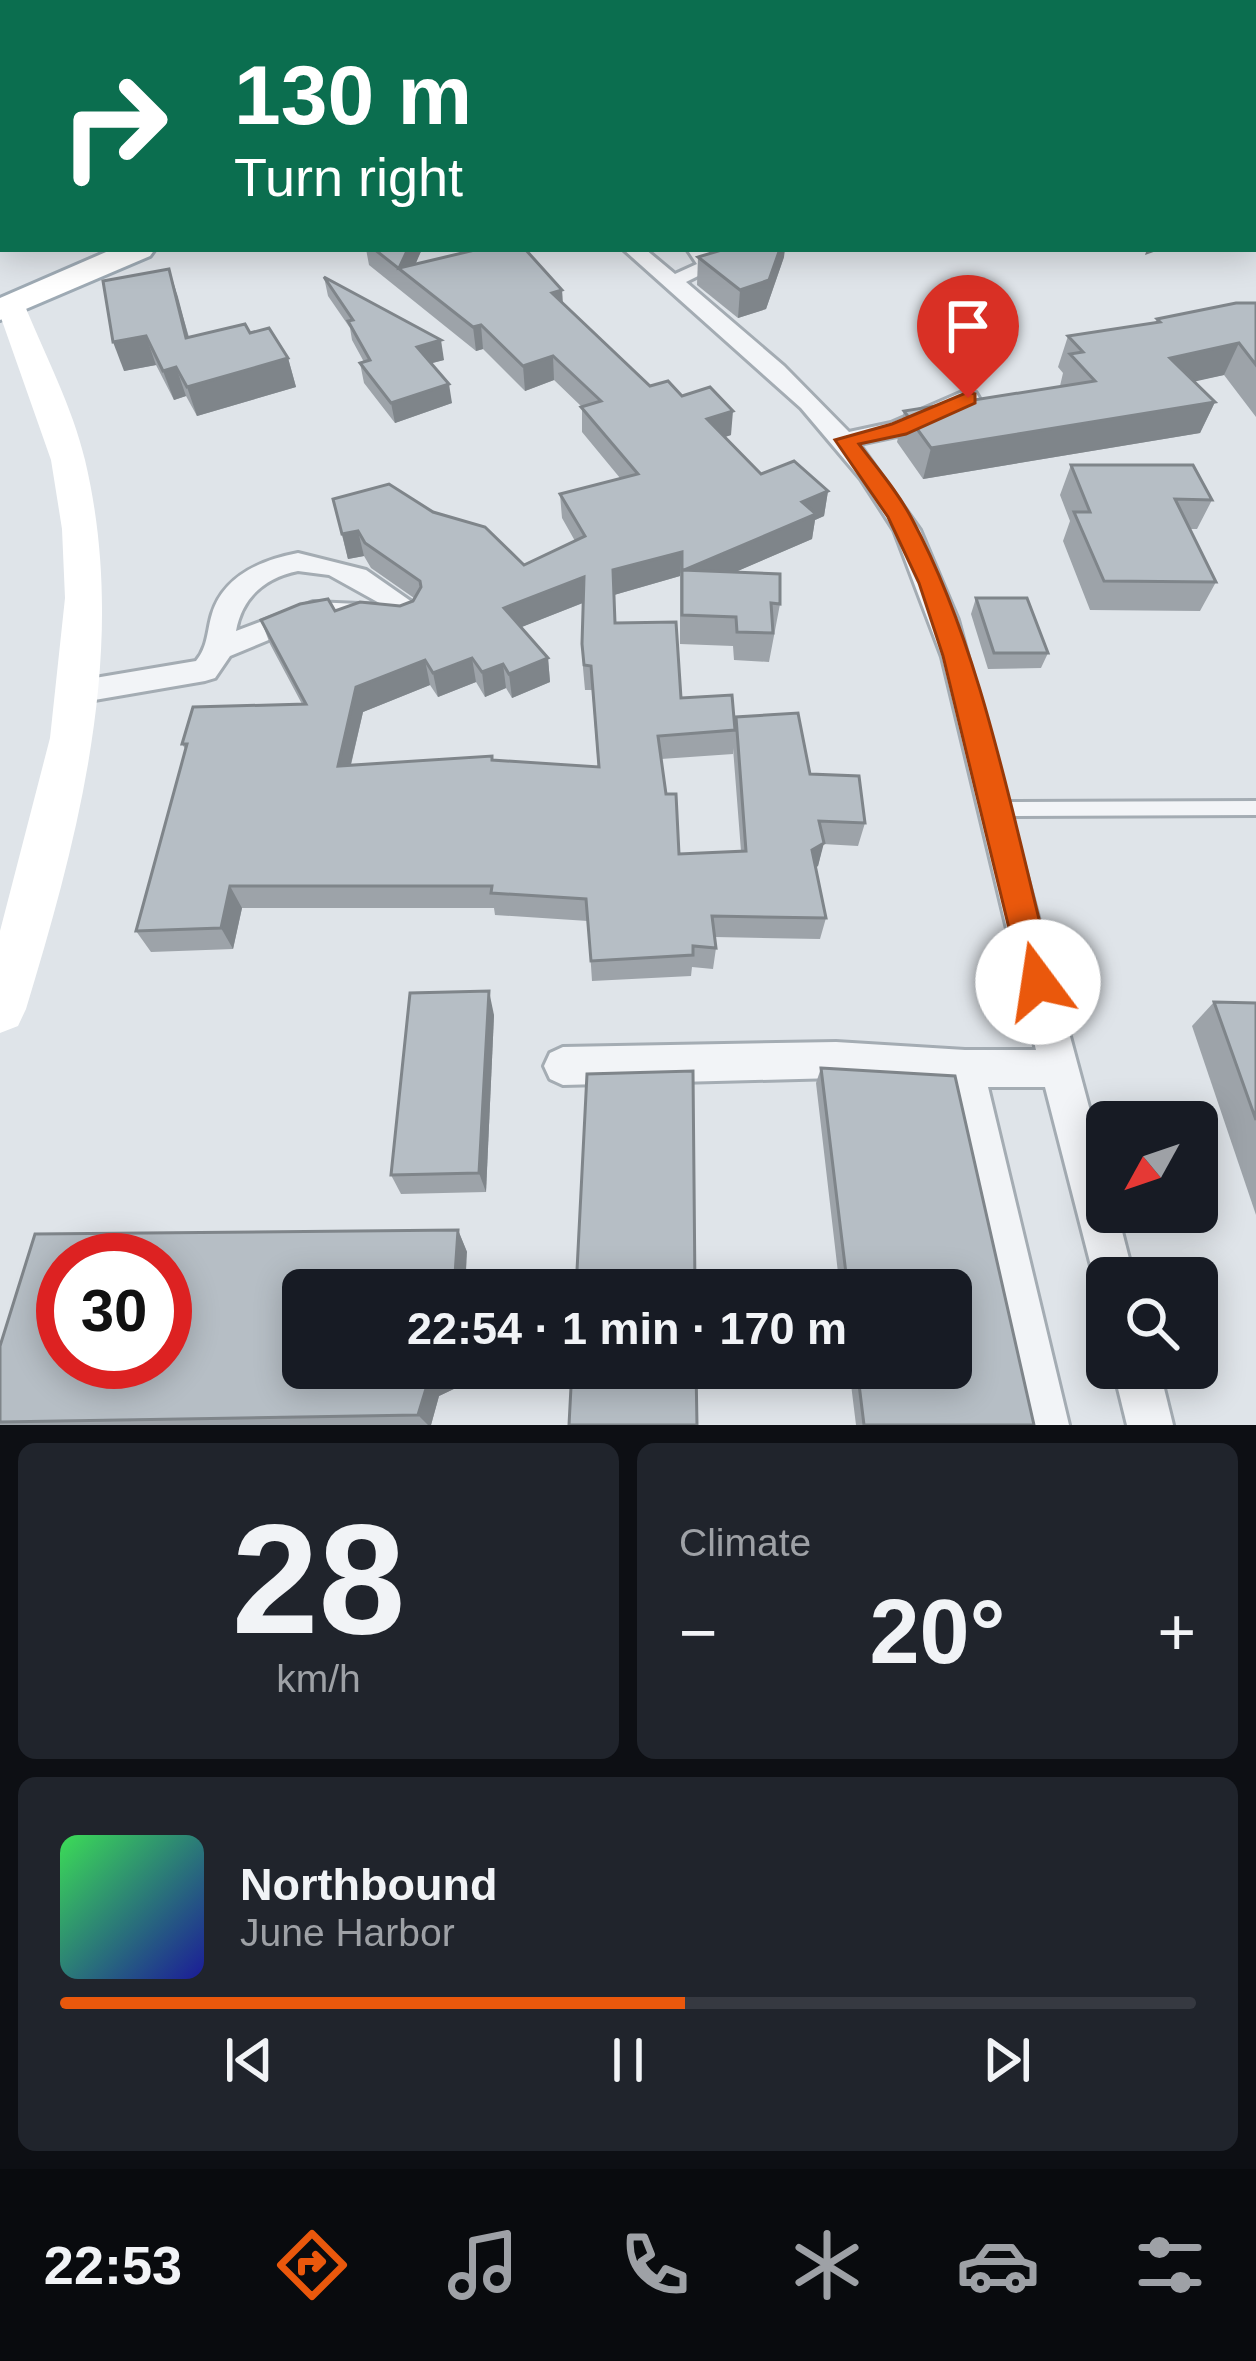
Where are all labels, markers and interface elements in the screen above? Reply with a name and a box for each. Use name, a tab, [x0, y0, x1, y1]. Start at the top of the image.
icon: right	[36, 48, 192, 204]
text: 130 m	[234, 48, 472, 142]
text: Turn right	[234, 147, 463, 207]
pin	[917, 275, 1019, 398]
icon: arrive	[935, 293, 1001, 359]
position arrow	[975, 919, 1101, 1045]
north arrow	[1086, 1101, 1218, 1233]
map controls	[1086, 1101, 1218, 1389]
speed limit sign: 30	[36, 1233, 192, 1389]
button: search	[1086, 1257, 1218, 1389]
text: 22:54 · 1 min · 170 m	[407, 1303, 847, 1354]
text: 28	[232, 1492, 405, 1666]
text: Climate	[679, 1521, 811, 1564]
text: 20°	[869, 1582, 1006, 1682]
text: −	[679, 1595, 718, 1669]
text: +	[1157, 1595, 1196, 1669]
text: km/h	[276, 1657, 361, 1700]
text: Northbound	[240, 1859, 497, 1910]
text: June Harbor	[240, 1911, 455, 1954]
icon: previous	[216, 2027, 282, 2093]
icon: pause	[595, 2027, 661, 2093]
icon: next	[974, 2027, 1040, 2093]
icon: directions	[270, 2223, 354, 2307]
icon: music	[441, 2223, 525, 2307]
icon: phone	[613, 2223, 697, 2307]
icon: climate	[785, 2223, 869, 2307]
icon: car	[956, 2223, 1040, 2307]
icon: filters	[1128, 2223, 1212, 2307]
text: 22:53	[44, 2235, 182, 2295]

